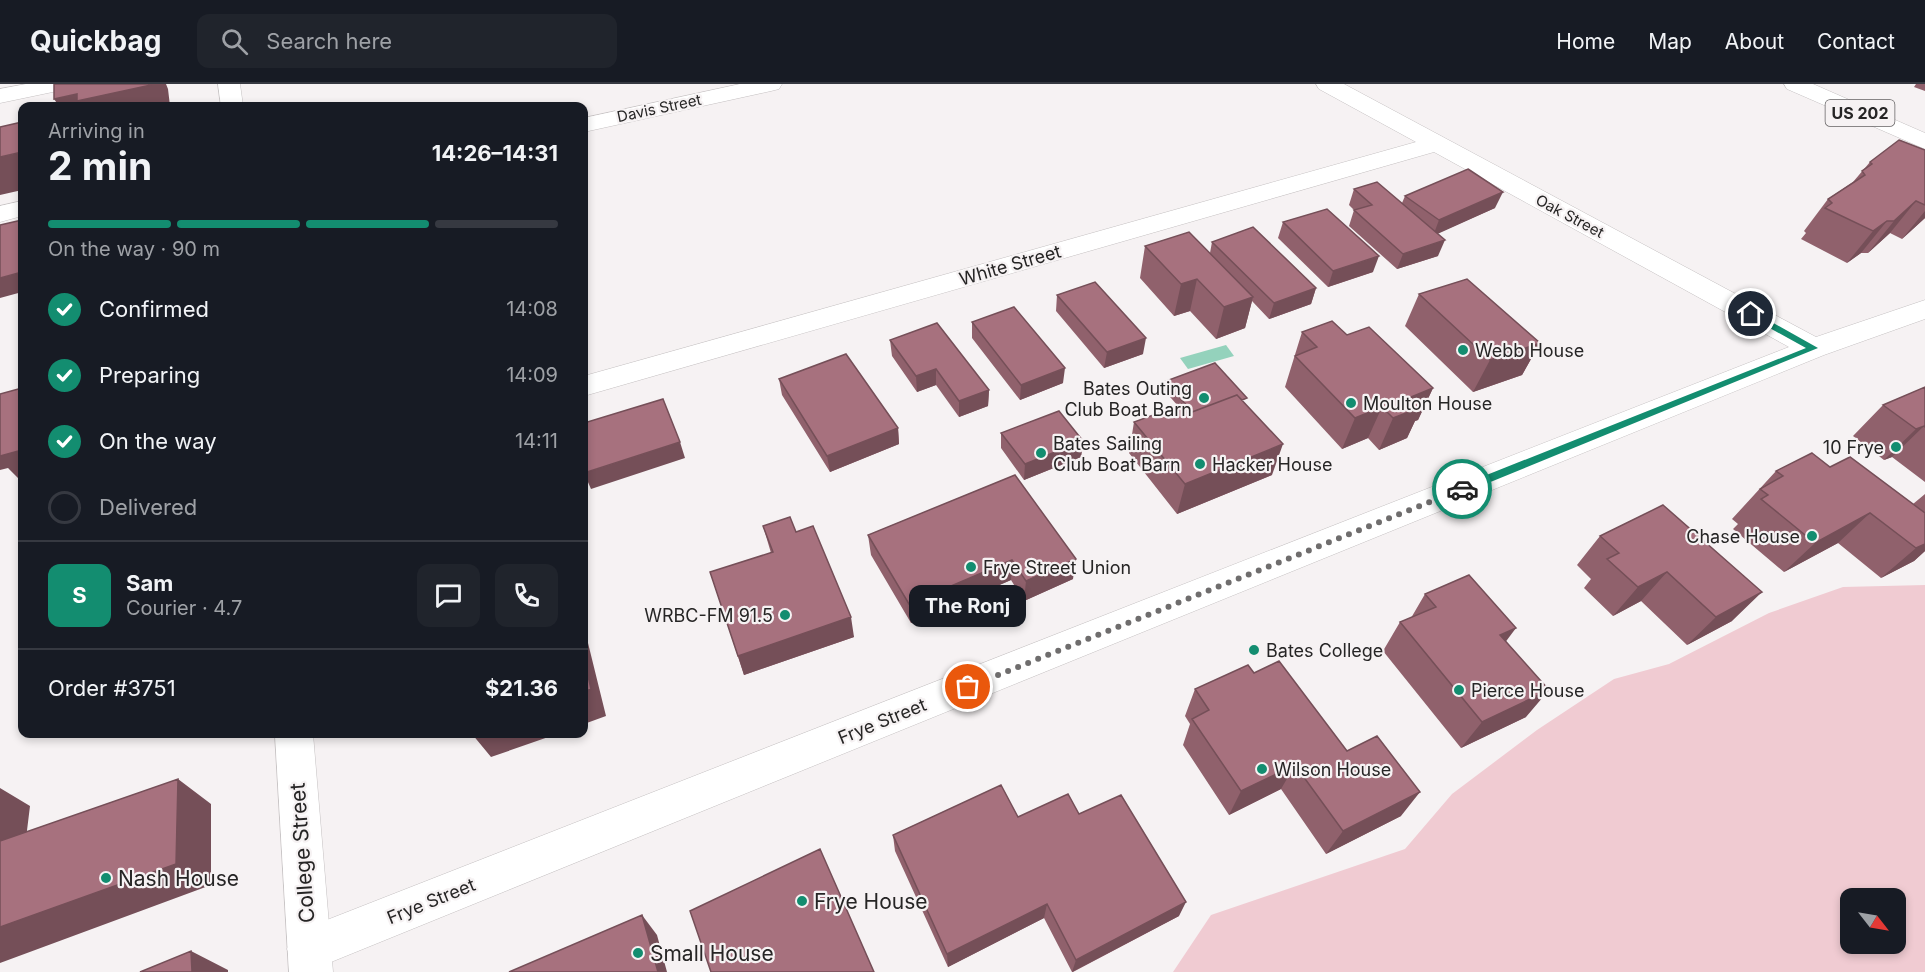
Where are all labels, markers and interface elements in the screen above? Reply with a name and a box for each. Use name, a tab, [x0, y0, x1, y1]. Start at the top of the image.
search box	[197, 14, 617, 68]
text: Quickbag	[30, 24, 161, 58]
icon: search	[218, 25, 251, 58]
text: Search here	[266, 28, 392, 54]
text: Home	[1556, 29, 1615, 54]
text: Map	[1648, 29, 1692, 54]
text: About	[1725, 29, 1784, 54]
text: Contact	[1817, 29, 1895, 54]
street label: Davis Street	[615, 90, 703, 126]
road number: US 202	[1826, 100, 1894, 126]
text: Arriving in	[48, 119, 145, 143]
text: 14:26–14:31	[432, 140, 558, 166]
text: 2 min	[48, 142, 152, 189]
street label: Oak Street	[1533, 190, 1608, 242]
text: On the way · 90 m	[48, 237, 220, 261]
street label: White Street	[957, 240, 1063, 290]
pin	[1725, 288, 1776, 339]
icon: check	[48, 293, 81, 326]
text: Confirmed	[99, 296, 209, 322]
text: 14:08	[506, 297, 558, 321]
icon: home	[1734, 297, 1767, 330]
place label: Webb House	[1475, 340, 1584, 361]
marker: Webb House	[1456, 343, 1470, 357]
icon: check	[48, 359, 81, 392]
text: Preparing	[99, 362, 200, 388]
text: 14:09	[506, 363, 558, 387]
place label: Bates Outing Club Boat Barn	[1064, 378, 1192, 420]
marker: Bates Outing Club Boat Barn	[1197, 391, 1211, 405]
place label: Moulton House	[1363, 393, 1492, 414]
marker: Moulton House	[1344, 396, 1358, 410]
icon: check	[48, 425, 81, 458]
text: On the way	[99, 428, 217, 454]
text: 14:11	[515, 429, 558, 453]
place label: Bates Sailing Club Boat Barn	[1053, 433, 1181, 475]
place label: 10 Frye	[1823, 437, 1884, 458]
marker: 10 Frye	[1889, 440, 1903, 454]
marker: Bates Sailing Club Boat Barn	[1034, 446, 1048, 460]
place label: Hacker House	[1212, 454, 1332, 475]
marker: Hacker House	[1193, 457, 1207, 471]
courier	[1432, 459, 1492, 519]
icon: car	[1446, 473, 1479, 506]
text: Delivered	[99, 494, 197, 520]
place label: Chase House	[1686, 526, 1800, 547]
marker: Chase House	[1805, 529, 1819, 543]
place label: Frye Street Union	[983, 557, 1131, 578]
marker: Frye Street Union	[964, 560, 978, 574]
button: chat	[417, 564, 480, 627]
button: phone	[495, 564, 558, 627]
text: Sam	[126, 570, 173, 596]
text: S	[72, 582, 87, 608]
callout: The Ronj	[910, 585, 1026, 627]
text: The Ronj	[925, 594, 1010, 618]
text: Courier · 4.7	[126, 596, 242, 620]
place label: WRBC-FM 91.5	[644, 605, 773, 626]
marker: WRBC-FM 91.5	[778, 608, 792, 622]
place label: Bates College	[1266, 640, 1383, 661]
marker: Bates College	[1247, 643, 1261, 657]
pin	[942, 661, 993, 712]
icon: bag	[951, 670, 984, 703]
text: Order #3751	[48, 675, 176, 701]
text: $21.36	[485, 675, 558, 701]
place label: Pierce House	[1471, 680, 1584, 701]
marker: Pierce House	[1452, 683, 1466, 697]
street label: Frye Street	[835, 694, 929, 748]
place label: Wilson House	[1274, 759, 1391, 780]
marker: Wilson House	[1255, 762, 1269, 776]
street label: College Street	[285, 782, 319, 924]
place label: Nash House	[118, 866, 239, 891]
marker: Nash House	[99, 871, 113, 885]
street label: Frye Street	[384, 874, 478, 928]
north arrow	[1840, 888, 1906, 954]
map controls	[1840, 888, 1906, 954]
place label: Frye House	[814, 889, 928, 914]
marker: Frye House	[795, 894, 809, 908]
place label: Small House	[650, 941, 774, 966]
marker: Small House	[631, 946, 645, 960]

